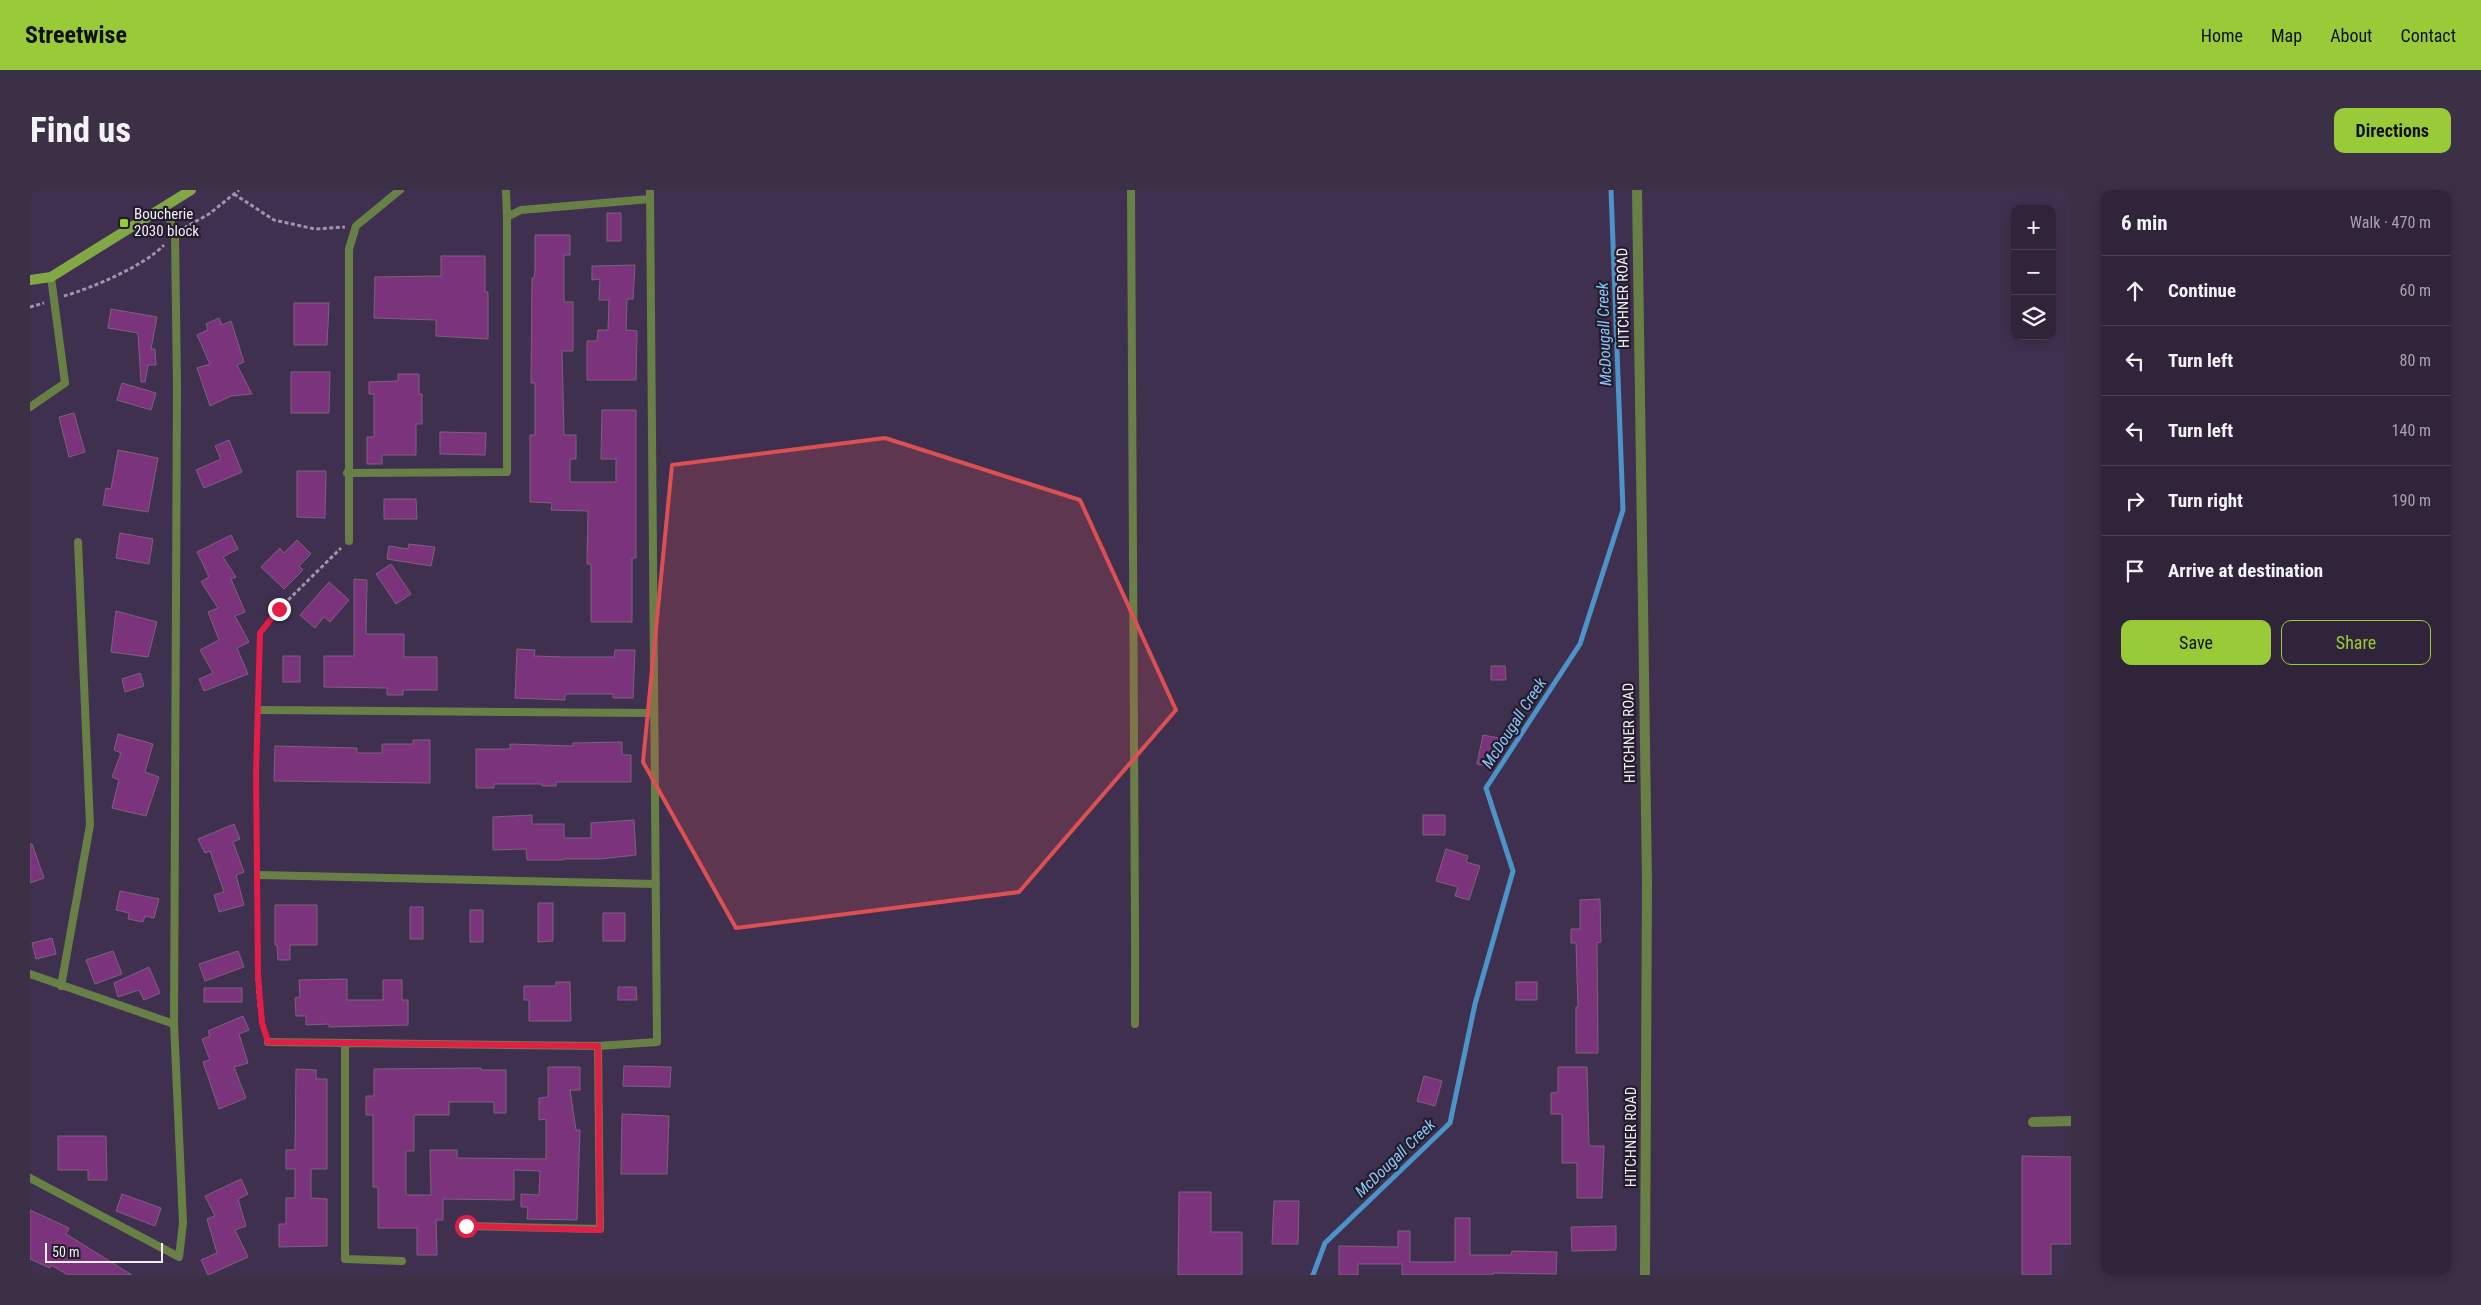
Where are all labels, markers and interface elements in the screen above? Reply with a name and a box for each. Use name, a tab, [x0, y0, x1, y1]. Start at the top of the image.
text: Streetwise	[25, 21, 127, 49]
text: Home	[2201, 25, 2243, 46]
text: Map	[2271, 25, 2302, 46]
text: About	[2330, 25, 2372, 46]
text: Contact	[2400, 25, 2456, 46]
button: Directions	[2334, 108, 2451, 153]
text: Find us	[30, 110, 131, 151]
place label: Boucherie 2030 block	[134, 205, 199, 240]
map controls	[2011, 205, 2056, 340]
button: +	[2011, 205, 2056, 250]
text: 6 min	[2121, 211, 2168, 235]
text: Walk · 470 m	[2350, 213, 2431, 232]
marker: Boucherie 2030 block	[118, 217, 130, 229]
street label: HITCHNER ROAD	[1613, 248, 1633, 348]
button: −	[2011, 250, 2056, 295]
icon: ahead	[2121, 277, 2149, 305]
text: Continue	[2168, 279, 2236, 302]
water label: McDougall Creek	[1593, 281, 1615, 386]
text: 60 m	[2399, 281, 2431, 300]
button: layers	[2011, 295, 2056, 340]
icon: left	[2121, 347, 2149, 375]
text: Turn left	[2168, 349, 2233, 372]
text: 80 m	[2399, 351, 2431, 370]
icon: left	[2121, 417, 2149, 445]
text: Turn left	[2168, 419, 2233, 442]
text: 140 m	[2392, 421, 2431, 440]
icon: right	[2121, 487, 2149, 515]
text: Turn right	[2168, 489, 2243, 512]
text: 190 m	[2392, 491, 2431, 510]
icon: arrive	[2121, 557, 2149, 585]
text: Arrive at destination	[2168, 559, 2323, 582]
route end	[268, 598, 291, 621]
button: Save	[2121, 620, 2271, 665]
button: Share	[2281, 620, 2431, 665]
water label: McDougall Creek	[1478, 673, 1551, 772]
street label: HITCHNER ROAD	[1619, 683, 1639, 783]
street label: HITCHNER ROAD	[1622, 1087, 1640, 1187]
water label: McDougall Creek	[1351, 1114, 1440, 1201]
route start	[455, 1215, 478, 1238]
scale bar	[45, 1240, 162, 1263]
text: 50 m	[52, 1244, 80, 1260]

